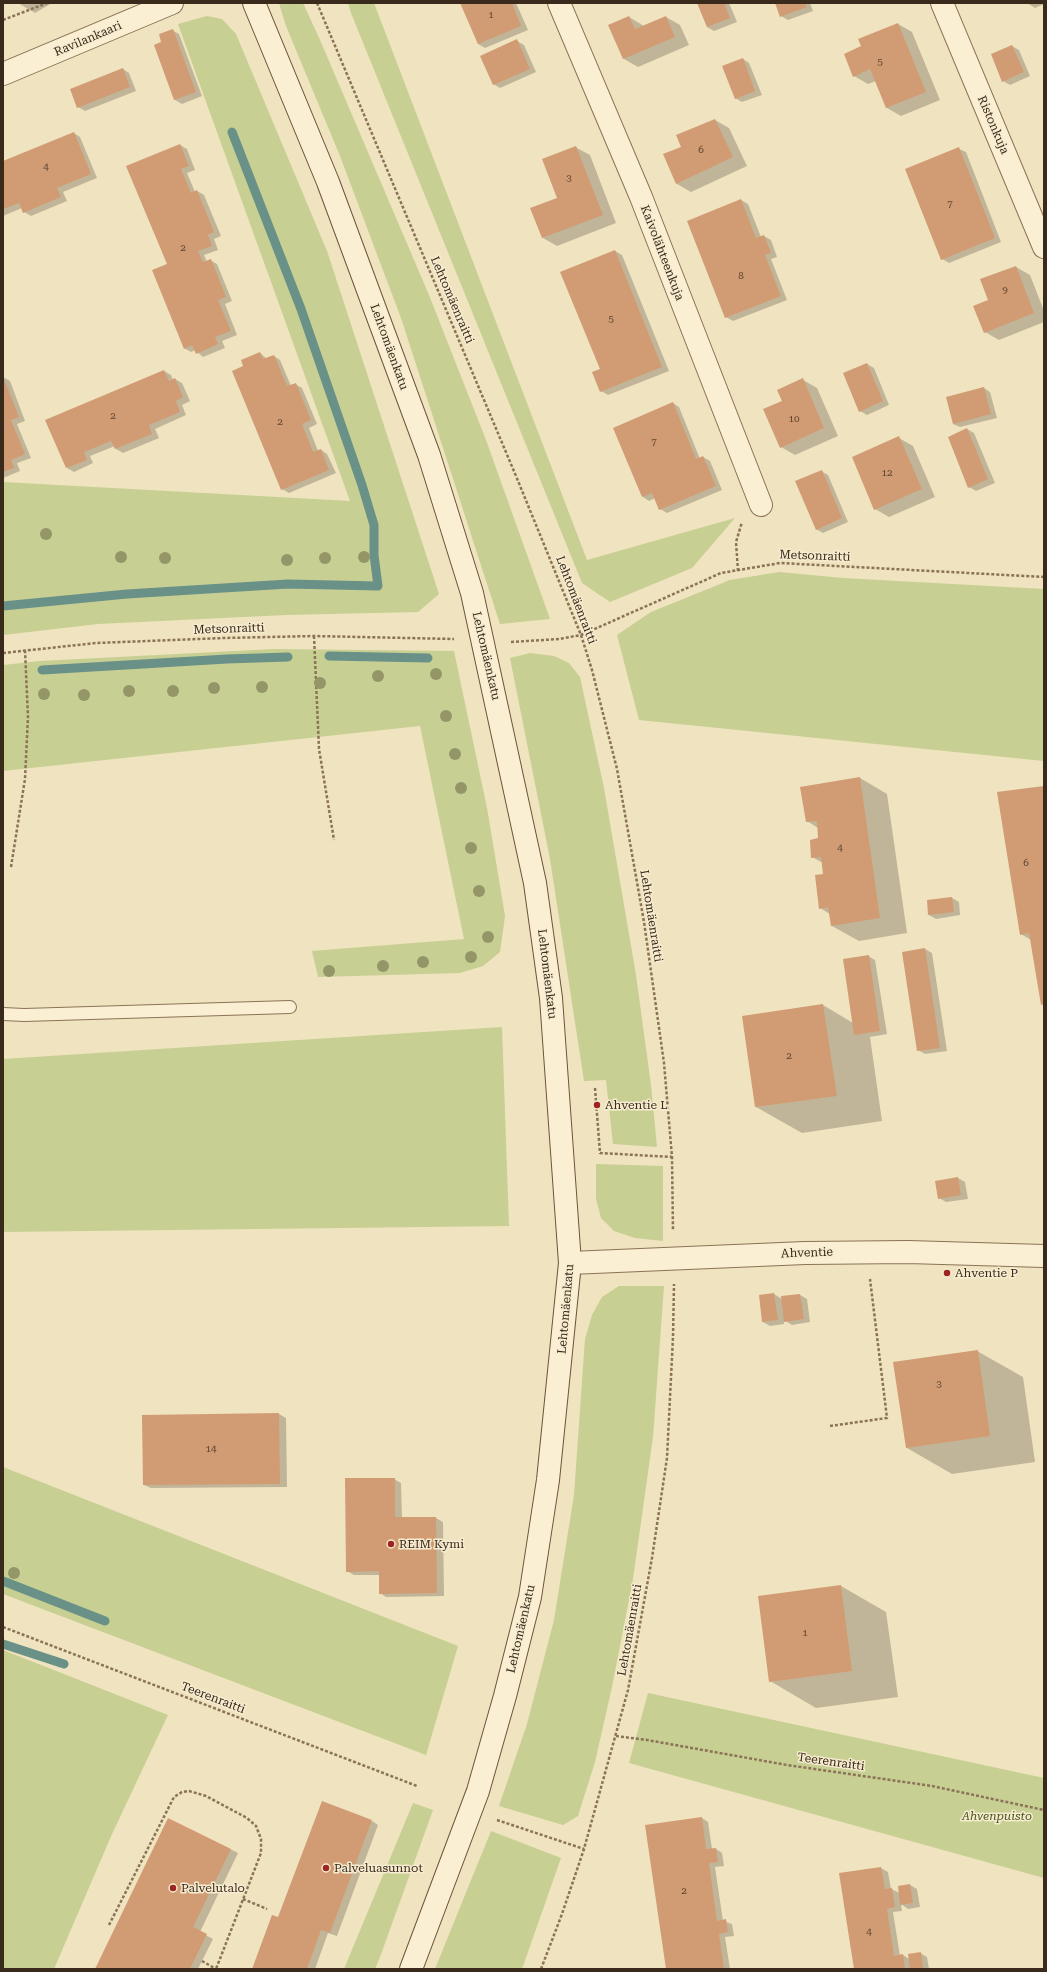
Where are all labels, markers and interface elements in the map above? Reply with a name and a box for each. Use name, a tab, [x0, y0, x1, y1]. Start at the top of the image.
house number: 1	[488, 9, 494, 21]
street label: Ravilankaari	[52, 18, 124, 60]
house number: 5	[877, 56, 883, 68]
street label: Ristonkuja	[974, 94, 1012, 156]
house number: 6	[698, 144, 704, 156]
house number: 4	[43, 161, 49, 173]
house number: 3	[566, 172, 572, 184]
house number: 7	[947, 198, 953, 210]
street label: Kaivolähteenkuja	[637, 203, 687, 303]
house number: 2	[180, 242, 186, 254]
street label: Lehtomäenraitti	[427, 254, 477, 346]
house number: 8	[738, 270, 744, 282]
house number: 9	[1002, 284, 1008, 296]
street label: Lehtomäenkatu	[367, 302, 411, 392]
house number: 5	[608, 313, 614, 325]
house number: 2	[110, 410, 116, 422]
house number: 10	[788, 413, 800, 425]
house number: 2	[277, 416, 283, 428]
house number: 7	[651, 436, 657, 448]
house number: 12	[881, 467, 893, 479]
street label: Metsonraitti	[779, 548, 851, 564]
street label: Lehtomäenraitti	[553, 554, 599, 646]
street label: Lehtomäenkatu	[469, 610, 503, 702]
street label: Metsonraitti	[193, 621, 265, 637]
house number: 4	[837, 842, 843, 854]
house number: 6	[1023, 857, 1029, 869]
street label: Lehtomäenraitti	[637, 869, 665, 963]
street label: Lehtomäenkatu	[534, 928, 560, 1020]
house number: 2	[786, 1050, 792, 1062]
place label: Ahventie L	[605, 1098, 668, 1112]
marker: Ahventie L	[592, 1100, 602, 1110]
street label: Ahventie	[781, 1245, 833, 1261]
street label: Lehtomäenkatu	[555, 1263, 577, 1355]
place label: Ahventie P	[955, 1266, 1018, 1280]
marker: Ahventie P	[942, 1268, 952, 1278]
house number: 3	[936, 1378, 942, 1390]
house number: 14	[205, 1443, 217, 1455]
place label: REIM Kymi	[399, 1537, 464, 1551]
marker: REIM Kymi	[386, 1539, 396, 1549]
street label: Lehtomäenkatu	[504, 1583, 538, 1675]
street label: Lehtomäenraitti	[615, 1583, 645, 1677]
house number: 1	[802, 1627, 808, 1639]
street label: Teerenraitti	[179, 1679, 247, 1717]
street label: Teerenraitti	[796, 1750, 866, 1774]
park label: Ahvenpuisto	[962, 1809, 1032, 1823]
place label: Palveluasunnot	[334, 1861, 423, 1875]
marker: Palveluasunnot	[321, 1863, 331, 1873]
place label: Palvelutalo	[181, 1881, 245, 1895]
marker: Palvelutalo	[168, 1883, 178, 1893]
house number: 2	[681, 1885, 687, 1897]
house number: 4	[866, 1926, 872, 1938]

